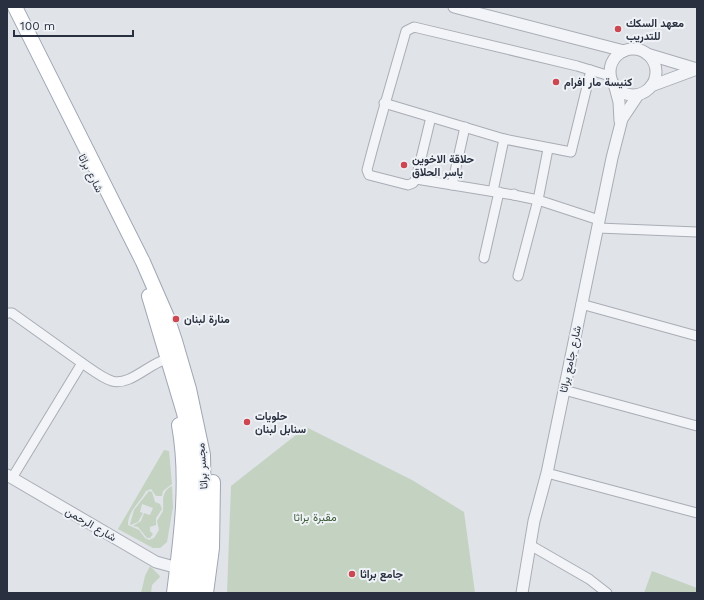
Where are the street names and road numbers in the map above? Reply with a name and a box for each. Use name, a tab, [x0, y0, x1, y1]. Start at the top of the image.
street label: شارع براثا	[74, 152, 106, 195]
street label: شارع جامع براثا	[557, 324, 585, 394]
street label: مجسر براثا	[194, 442, 211, 490]
street label: شارع الرحمن	[62, 505, 119, 545]

